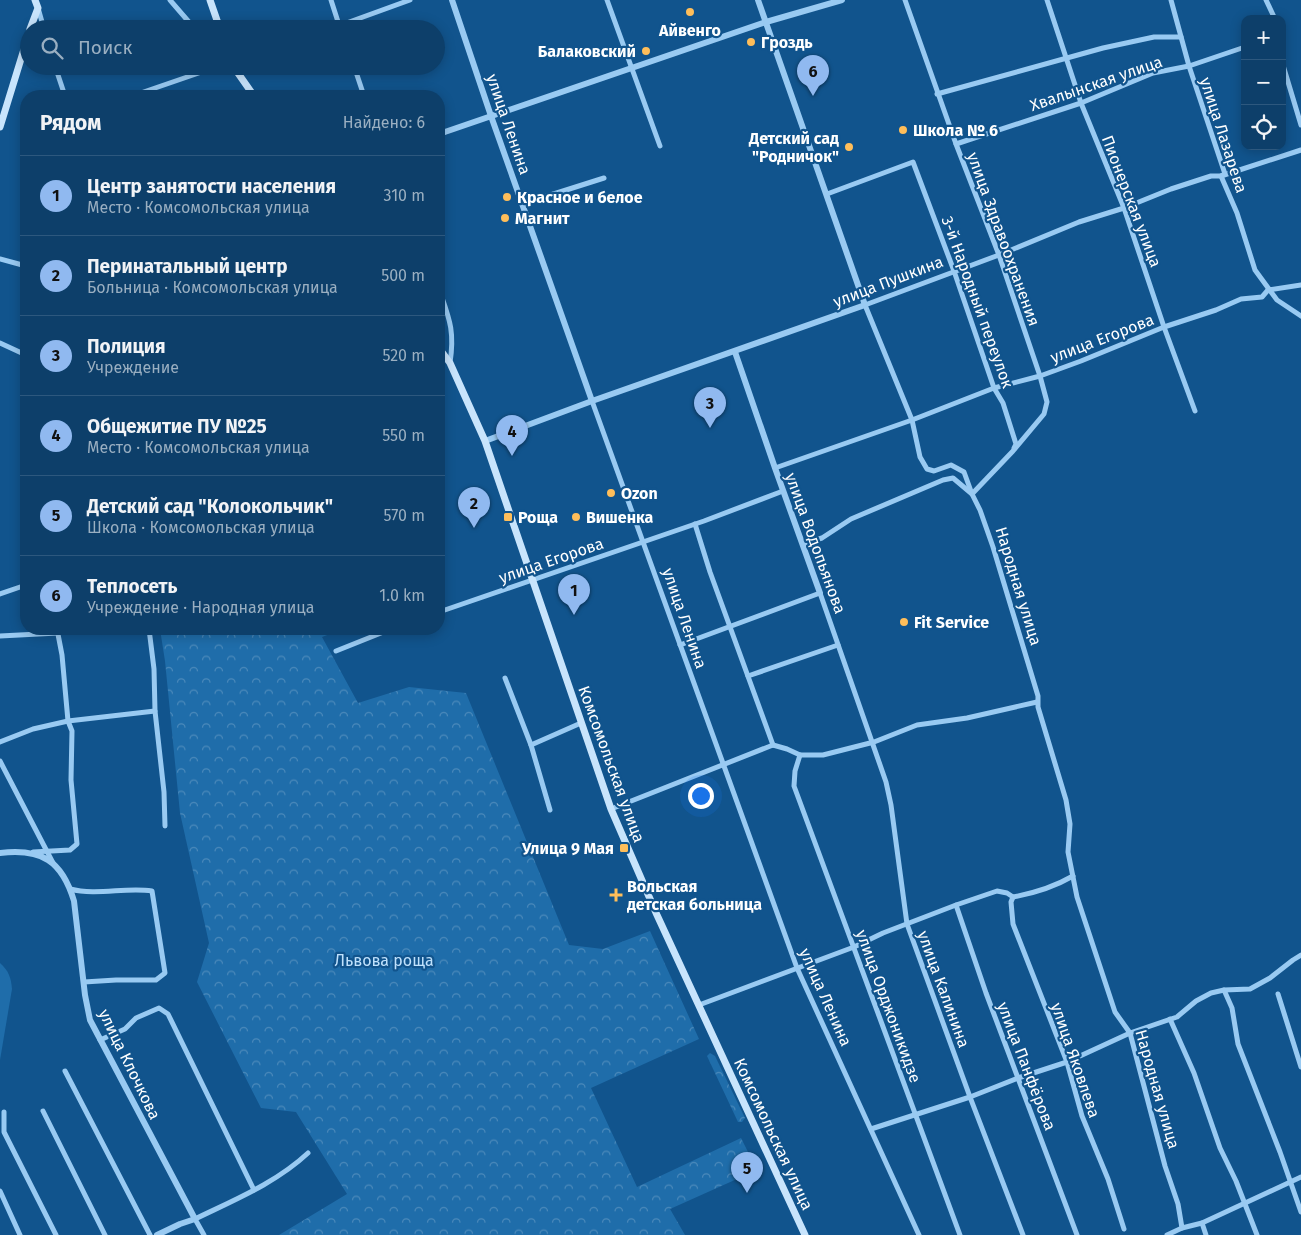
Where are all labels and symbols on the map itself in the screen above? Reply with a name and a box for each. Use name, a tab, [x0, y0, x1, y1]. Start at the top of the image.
marker: Айвенго	[684, 6, 696, 18]
place label: Айвенго	[658, 21, 721, 40]
place label: Гроздь	[761, 33, 813, 52]
marker: Гроздь	[745, 36, 757, 48]
place label: Балаковский	[538, 42, 636, 61]
marker: Балаковский	[640, 45, 652, 57]
street label: Хвалынская улица	[1027, 52, 1165, 115]
pin: 6	[797, 55, 829, 96]
street label: улица Ленина	[482, 71, 535, 177]
street label: улица Лазарева	[1196, 75, 1251, 195]
place label: Школа № 6	[913, 121, 998, 140]
marker: Школа № 6	[897, 124, 909, 136]
place label: Детский сад "Родничок"	[748, 129, 839, 166]
street label: Пионерская улица	[1098, 133, 1165, 270]
marker: Детский сад "Родничок"	[843, 141, 855, 153]
street label: улица Здравоохранения	[963, 150, 1044, 329]
place label: Красное и белое	[517, 188, 643, 207]
marker: Красное и белое	[501, 191, 513, 203]
place label: Магнит	[515, 209, 570, 228]
marker: Магнит	[499, 212, 511, 224]
street label: 3-й Народный переулок	[938, 214, 1018, 391]
street label: улица Пушкина	[830, 252, 946, 311]
street label: улица Егорова	[1048, 310, 1157, 367]
pin: 3	[694, 387, 726, 428]
pin: 4	[496, 415, 528, 456]
street label: улица Водопьянова	[781, 470, 850, 616]
place label: Ozon	[621, 484, 658, 503]
pin: 2	[458, 487, 490, 528]
marker: Ozon	[605, 487, 617, 499]
place label: Роща	[518, 508, 558, 527]
place label: Вишенка	[586, 508, 654, 527]
marker: Роща	[502, 511, 514, 523]
marker: Вишенка	[570, 511, 582, 523]
street label: Народная улица	[991, 525, 1046, 648]
street label: улица Егорова	[496, 534, 606, 587]
street label: улица Ленина	[658, 565, 711, 671]
pin: 1	[558, 574, 590, 615]
place label: Fit Service	[914, 613, 989, 632]
marker: Fit Service	[898, 616, 910, 628]
street label: Комсомольская улица	[574, 683, 649, 845]
your location	[688, 783, 714, 809]
place label: Улица 9 Мая	[521, 839, 614, 858]
marker: Улица 9 Мая	[618, 842, 630, 854]
place label: Вольская детская больница	[627, 877, 762, 914]
marker: Вольская детская больница	[609, 888, 623, 902]
street label: улица Орджоникидзе	[852, 927, 925, 1085]
street label: улица Калинина	[914, 928, 973, 1050]
street label: улица Ленина	[795, 945, 856, 1049]
park label: Львова роща	[334, 951, 434, 970]
street label: улица Панфёрова	[993, 999, 1060, 1133]
street label: улица Яковлева	[1047, 1000, 1104, 1120]
street label: улица Клочкова	[95, 1006, 165, 1123]
street label: Народная улица	[1131, 1027, 1184, 1151]
street label: Комсомольская улица	[730, 1055, 817, 1213]
pin: 5	[731, 1152, 763, 1193]

